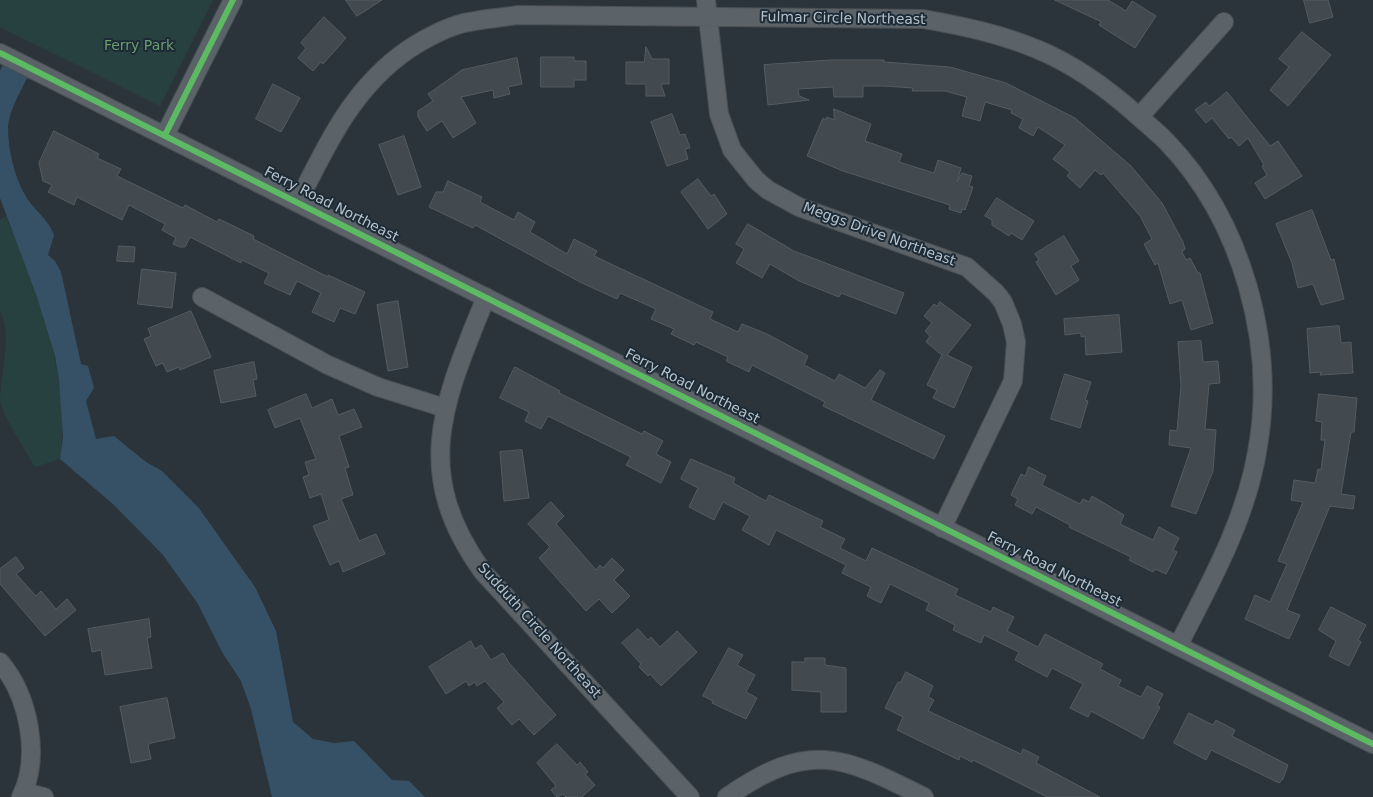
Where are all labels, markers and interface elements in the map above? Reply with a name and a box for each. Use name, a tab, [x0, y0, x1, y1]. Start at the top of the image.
street label: Fulmar Circle Northeast	[760, 9, 926, 29]
park label: Ferry Park	[104, 38, 174, 54]
street label: Ferry Road Northeast	[261, 164, 401, 246]
street label: Meggs Drive Northeast	[800, 200, 958, 270]
street label: Ferry Road Northeast	[622, 346, 762, 428]
street label: Ferry Road Northeast	[984, 529, 1124, 611]
street label: Sudduth Circle Northeast	[474, 560, 604, 702]

